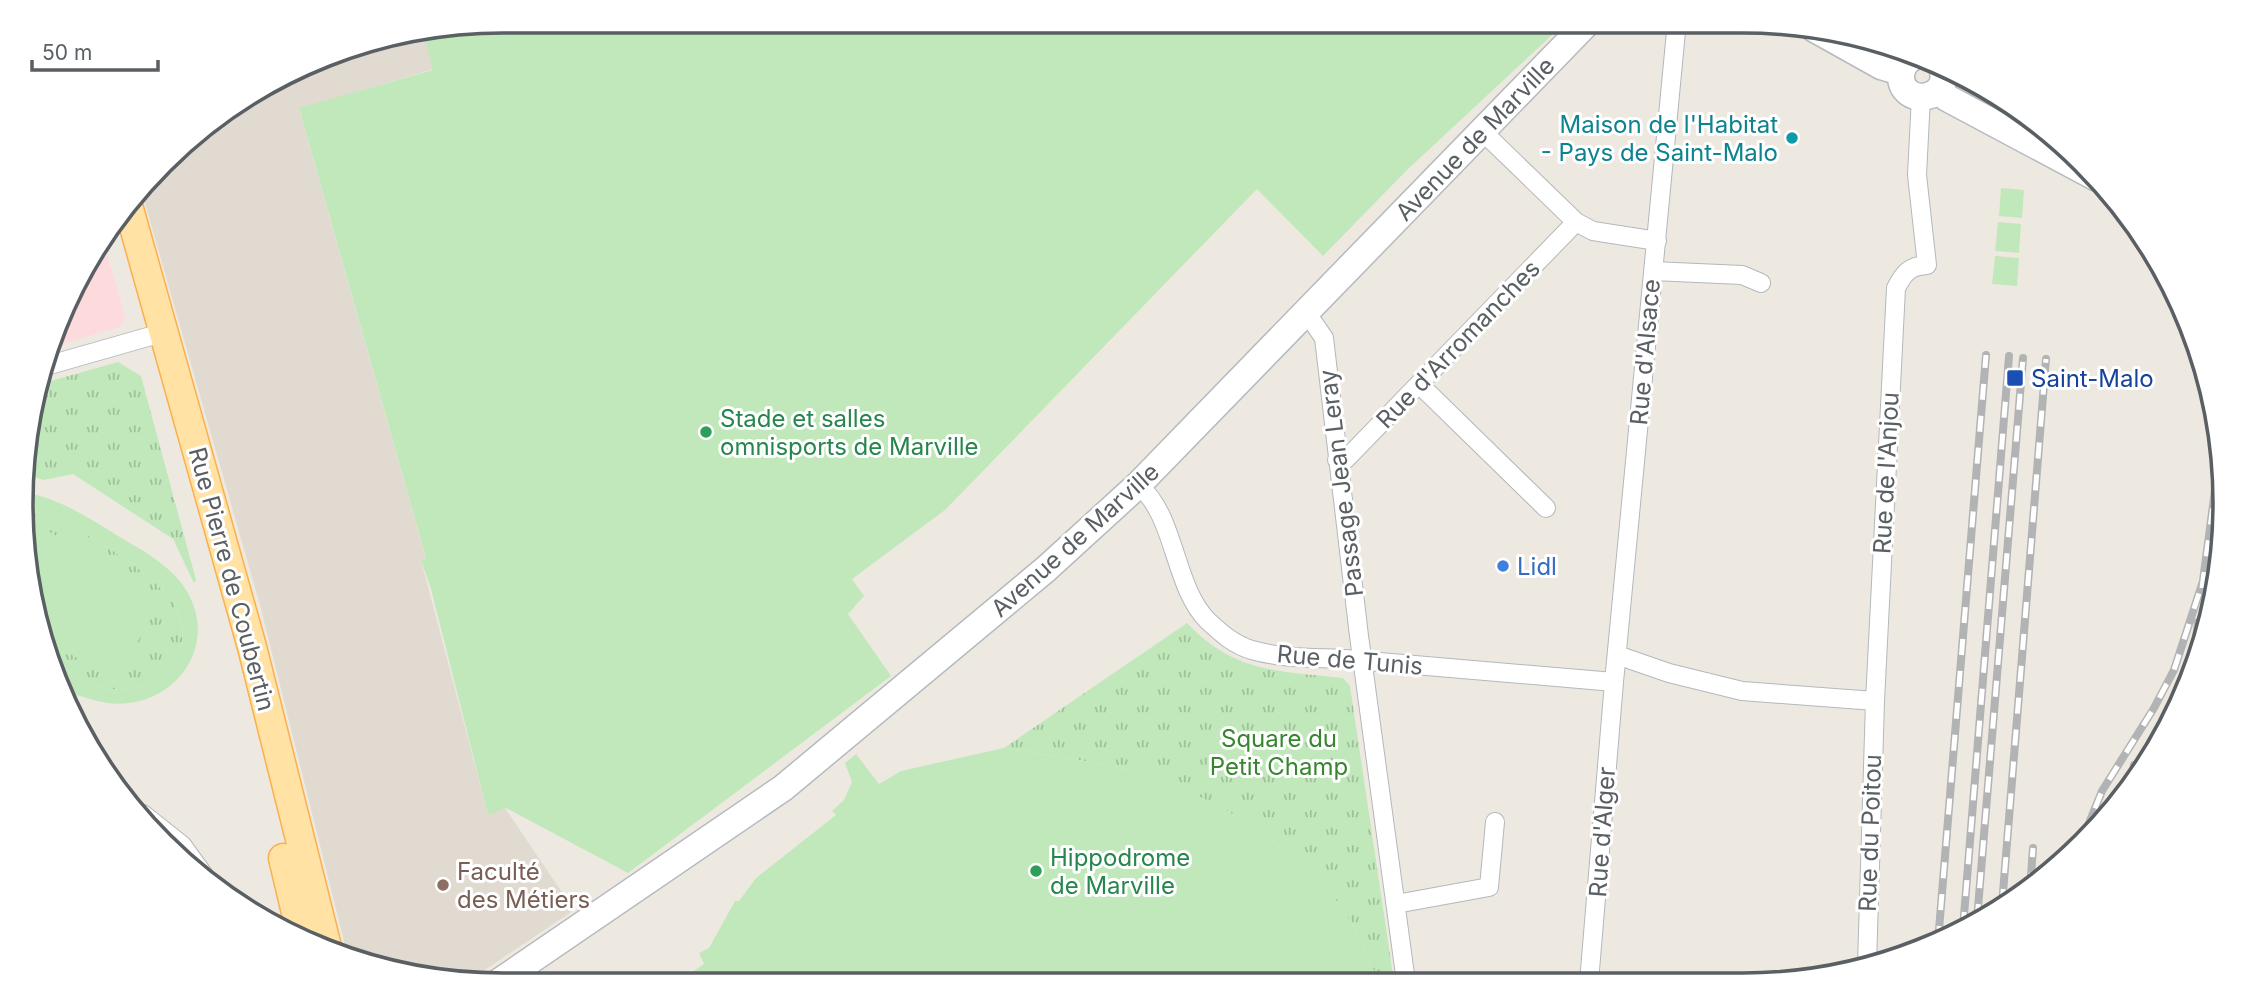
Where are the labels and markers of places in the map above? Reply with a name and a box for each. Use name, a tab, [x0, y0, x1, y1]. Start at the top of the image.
place label: Maison de l'Habitat - Pays de Saint-Malo	[1541, 110, 1778, 167]
marker: Maison de l'Habitat - Pays de Saint-Malo	[1784, 130, 1800, 146]
place label: Saint-Malo	[2031, 364, 2154, 393]
marker: Saint-Malo	[2005, 368, 2025, 388]
place label: Stade et salles omnisports de Marville	[720, 404, 979, 461]
marker: Stade et salles omnisports de Marville	[698, 424, 714, 440]
place label: Lidl	[1517, 552, 1557, 581]
marker: Lidl	[1495, 558, 1511, 574]
place label: Hippodrome de Marville	[1050, 843, 1190, 900]
place label: Faculté des Métiers	[457, 857, 590, 914]
marker: Hippodrome de Marville	[1028, 863, 1044, 879]
marker: Faculté des Métiers	[435, 877, 451, 893]

